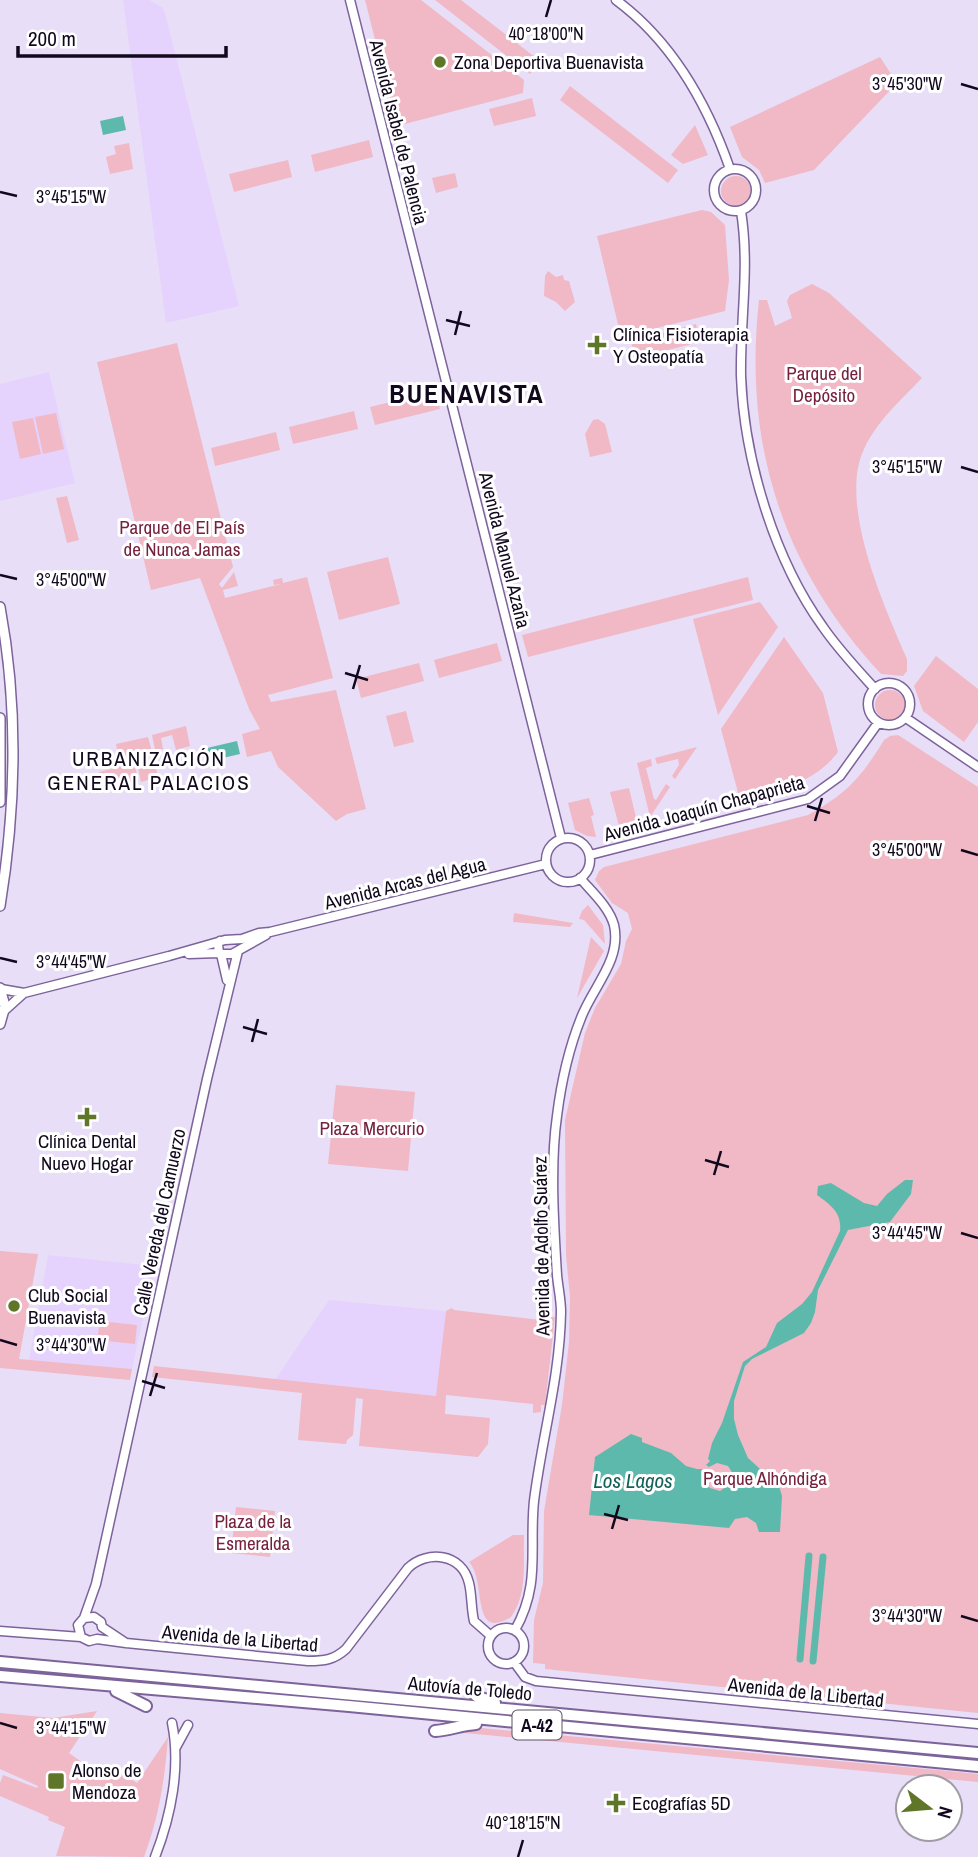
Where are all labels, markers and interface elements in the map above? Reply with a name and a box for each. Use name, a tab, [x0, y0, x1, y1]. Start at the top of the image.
scale bar	[18, 14, 226, 58]
text: 40°18'00"N	[508, 21, 584, 46]
text: 200 m	[28, 24, 76, 53]
street label: Avenida Isabel de Palencia	[363, 36, 435, 227]
place label: Zona Deportiva Buenavista	[454, 49, 644, 75]
marker: Zona Deportiva Buenavista	[432, 54, 448, 70]
text: 3°45'30"W	[872, 71, 942, 96]
text: 3°45'15"W	[36, 184, 106, 209]
place label: Clínica Fisioterapia Y Osteopatía	[613, 321, 749, 369]
marker: Clínica Fisioterapia Y Osteopatía	[587, 335, 607, 355]
park label: Parque del Depósito	[786, 360, 862, 408]
district label: BUENAVISTA	[389, 376, 545, 411]
text: 3°45'15"W	[872, 454, 942, 479]
street label: Avenida Manuel Azaña	[473, 468, 537, 631]
park label: Parque de El País de Nunca Jamas	[119, 514, 245, 562]
text: 3°45'00"W	[36, 567, 106, 592]
district label: URBANIZACIÓN GENERAL PALACIOS	[47, 744, 251, 797]
street label: Avenida Joaquín Chapaprieta	[600, 769, 808, 848]
text: 3°45'00"W	[872, 837, 942, 862]
street label: Avenida Arcas del Agua	[321, 850, 489, 916]
text: 3°44'45"W	[36, 949, 106, 974]
marker: Clínica Dental Nuevo Hogar	[77, 1107, 97, 1127]
park label: Plaza Mercurio	[320, 1115, 424, 1141]
street label: Calle Vereda del Camuerzo	[126, 1126, 192, 1318]
place label: Clínica Dental Nuevo Hogar	[38, 1128, 136, 1176]
street label: Avenida de Adolfo Suárez	[526, 1156, 556, 1337]
text: 3°44'45"W	[872, 1220, 942, 1245]
place label: Club Social Buenavista	[28, 1282, 108, 1330]
marker: Club Social Buenavista	[6, 1298, 22, 1314]
text: 3°44'30"W	[36, 1332, 106, 1357]
park label: Parque Alhóndiga	[703, 1465, 827, 1491]
water label: Los Lagos	[593, 1466, 673, 1495]
park label: Plaza de la Esmeralda	[214, 1508, 292, 1556]
text: 3°44'30"W	[872, 1603, 942, 1628]
street label: Avenida de la Libertad	[160, 1618, 319, 1658]
street label: Autovía de Toledo	[406, 1670, 533, 1706]
street label: Avenida de la Libertad	[726, 1671, 885, 1713]
road number: A-42	[512, 1710, 562, 1740]
text: 3°44'15"W	[36, 1715, 106, 1740]
place label: Alonso de Mendoza	[71, 1757, 141, 1805]
marker: Alonso de Mendoza	[46, 1771, 66, 1791]
north arrow	[894, 1773, 964, 1843]
place label: Ecografías 5D	[632, 1790, 731, 1816]
marker: Ecografías 5D	[606, 1793, 626, 1813]
text: N	[931, 1804, 959, 1822]
text: 40°18'15"N	[485, 1810, 561, 1835]

